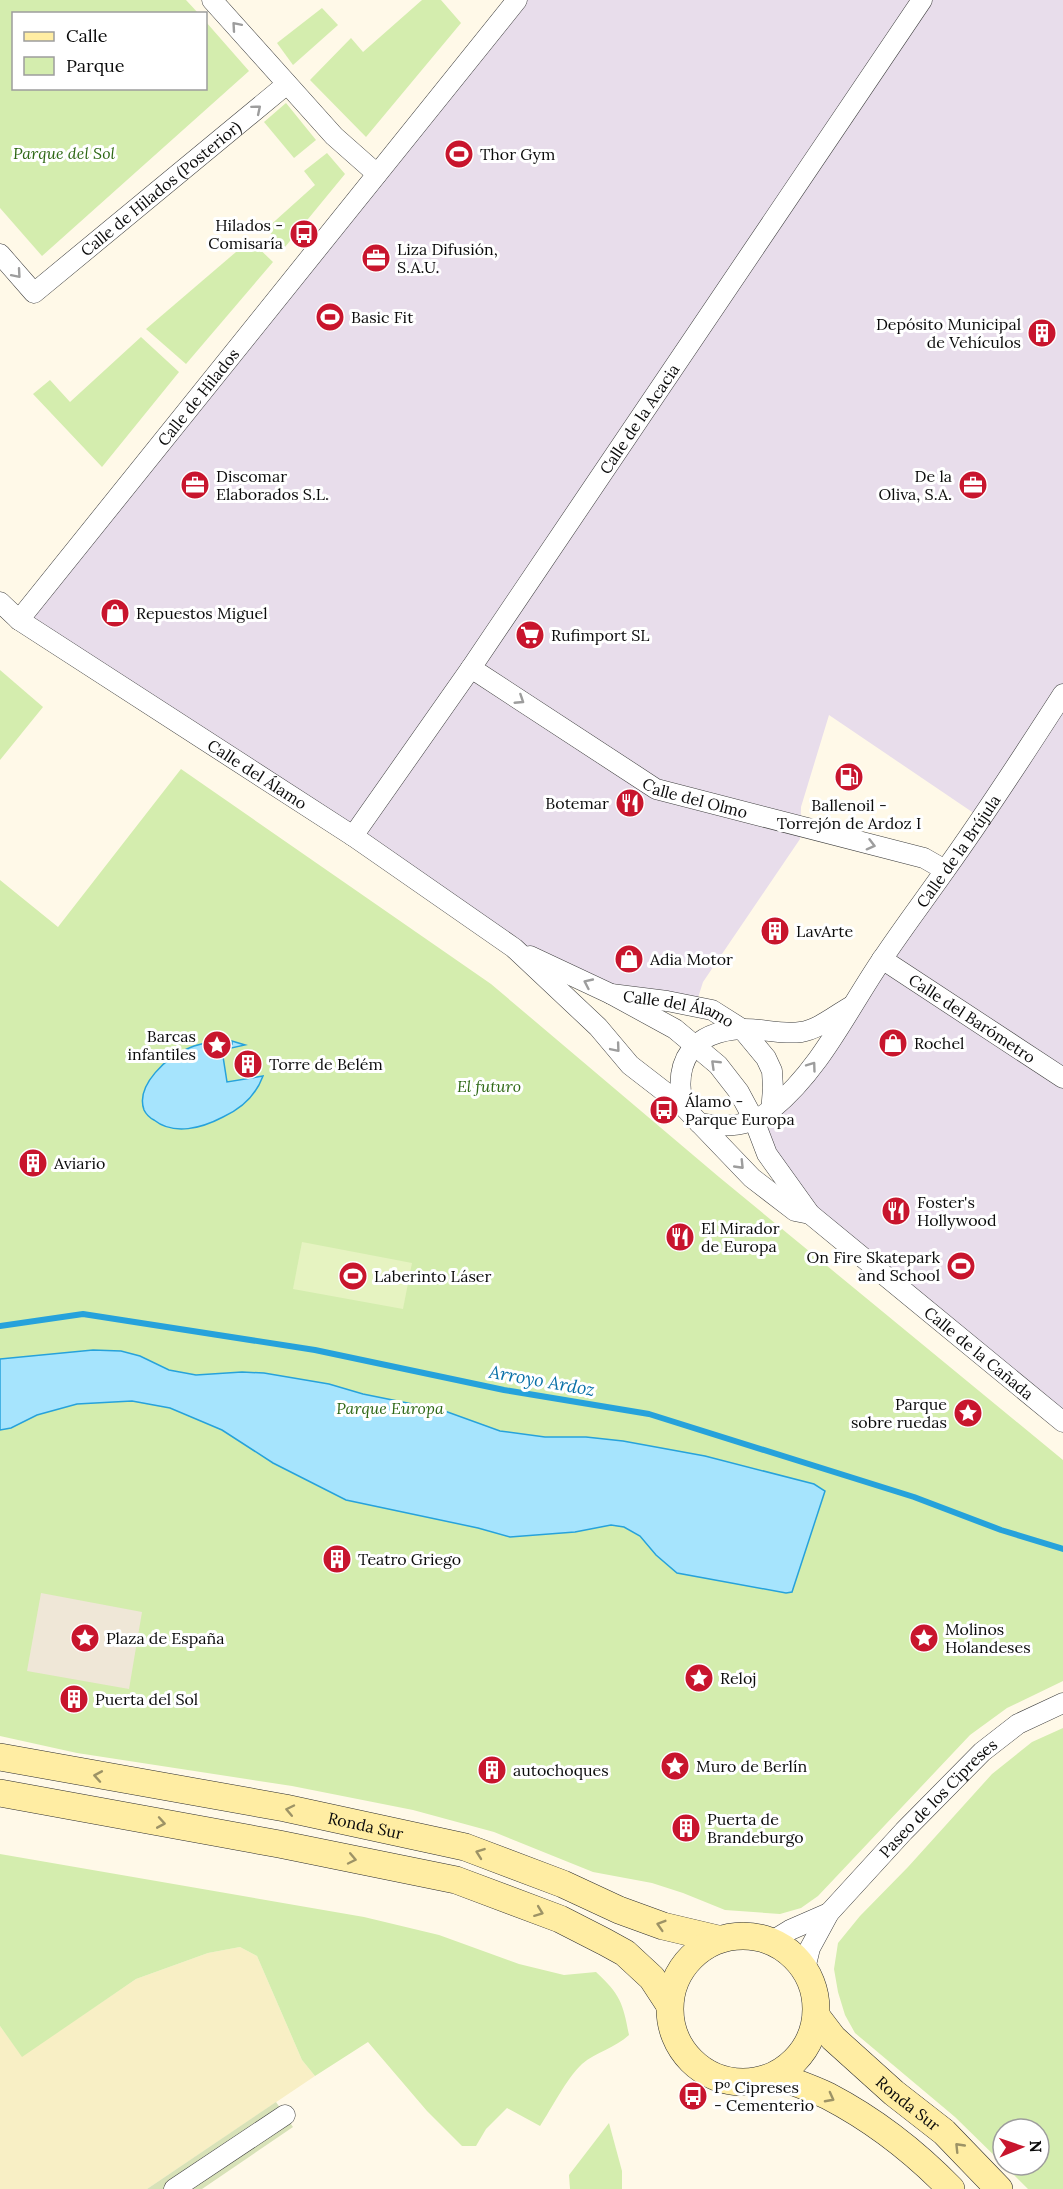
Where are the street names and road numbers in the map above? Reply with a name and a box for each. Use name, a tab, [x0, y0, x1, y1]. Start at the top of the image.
street label: Calle de Hilados (Posterior)	[76, 116, 246, 260]
street label: Calle de Hilados	[153, 344, 243, 450]
street label: Calle de la Acacia	[595, 360, 683, 478]
street label: Calle del Álamo	[204, 735, 311, 814]
street label: Calle del Olmo	[638, 773, 750, 822]
street label: Calle de la Brújula	[912, 791, 1005, 911]
street label: Calle del Barómetro	[905, 969, 1039, 1067]
street label: Calle del Álamo	[622, 986, 738, 1031]
street label: Calle de la Cañada	[920, 1302, 1038, 1404]
street label: Paseo de los Cipreses	[875, 1734, 1001, 1862]
street label: Ronda Sur	[326, 1808, 405, 1843]
street label: Ronda Sur	[872, 2072, 944, 2135]

